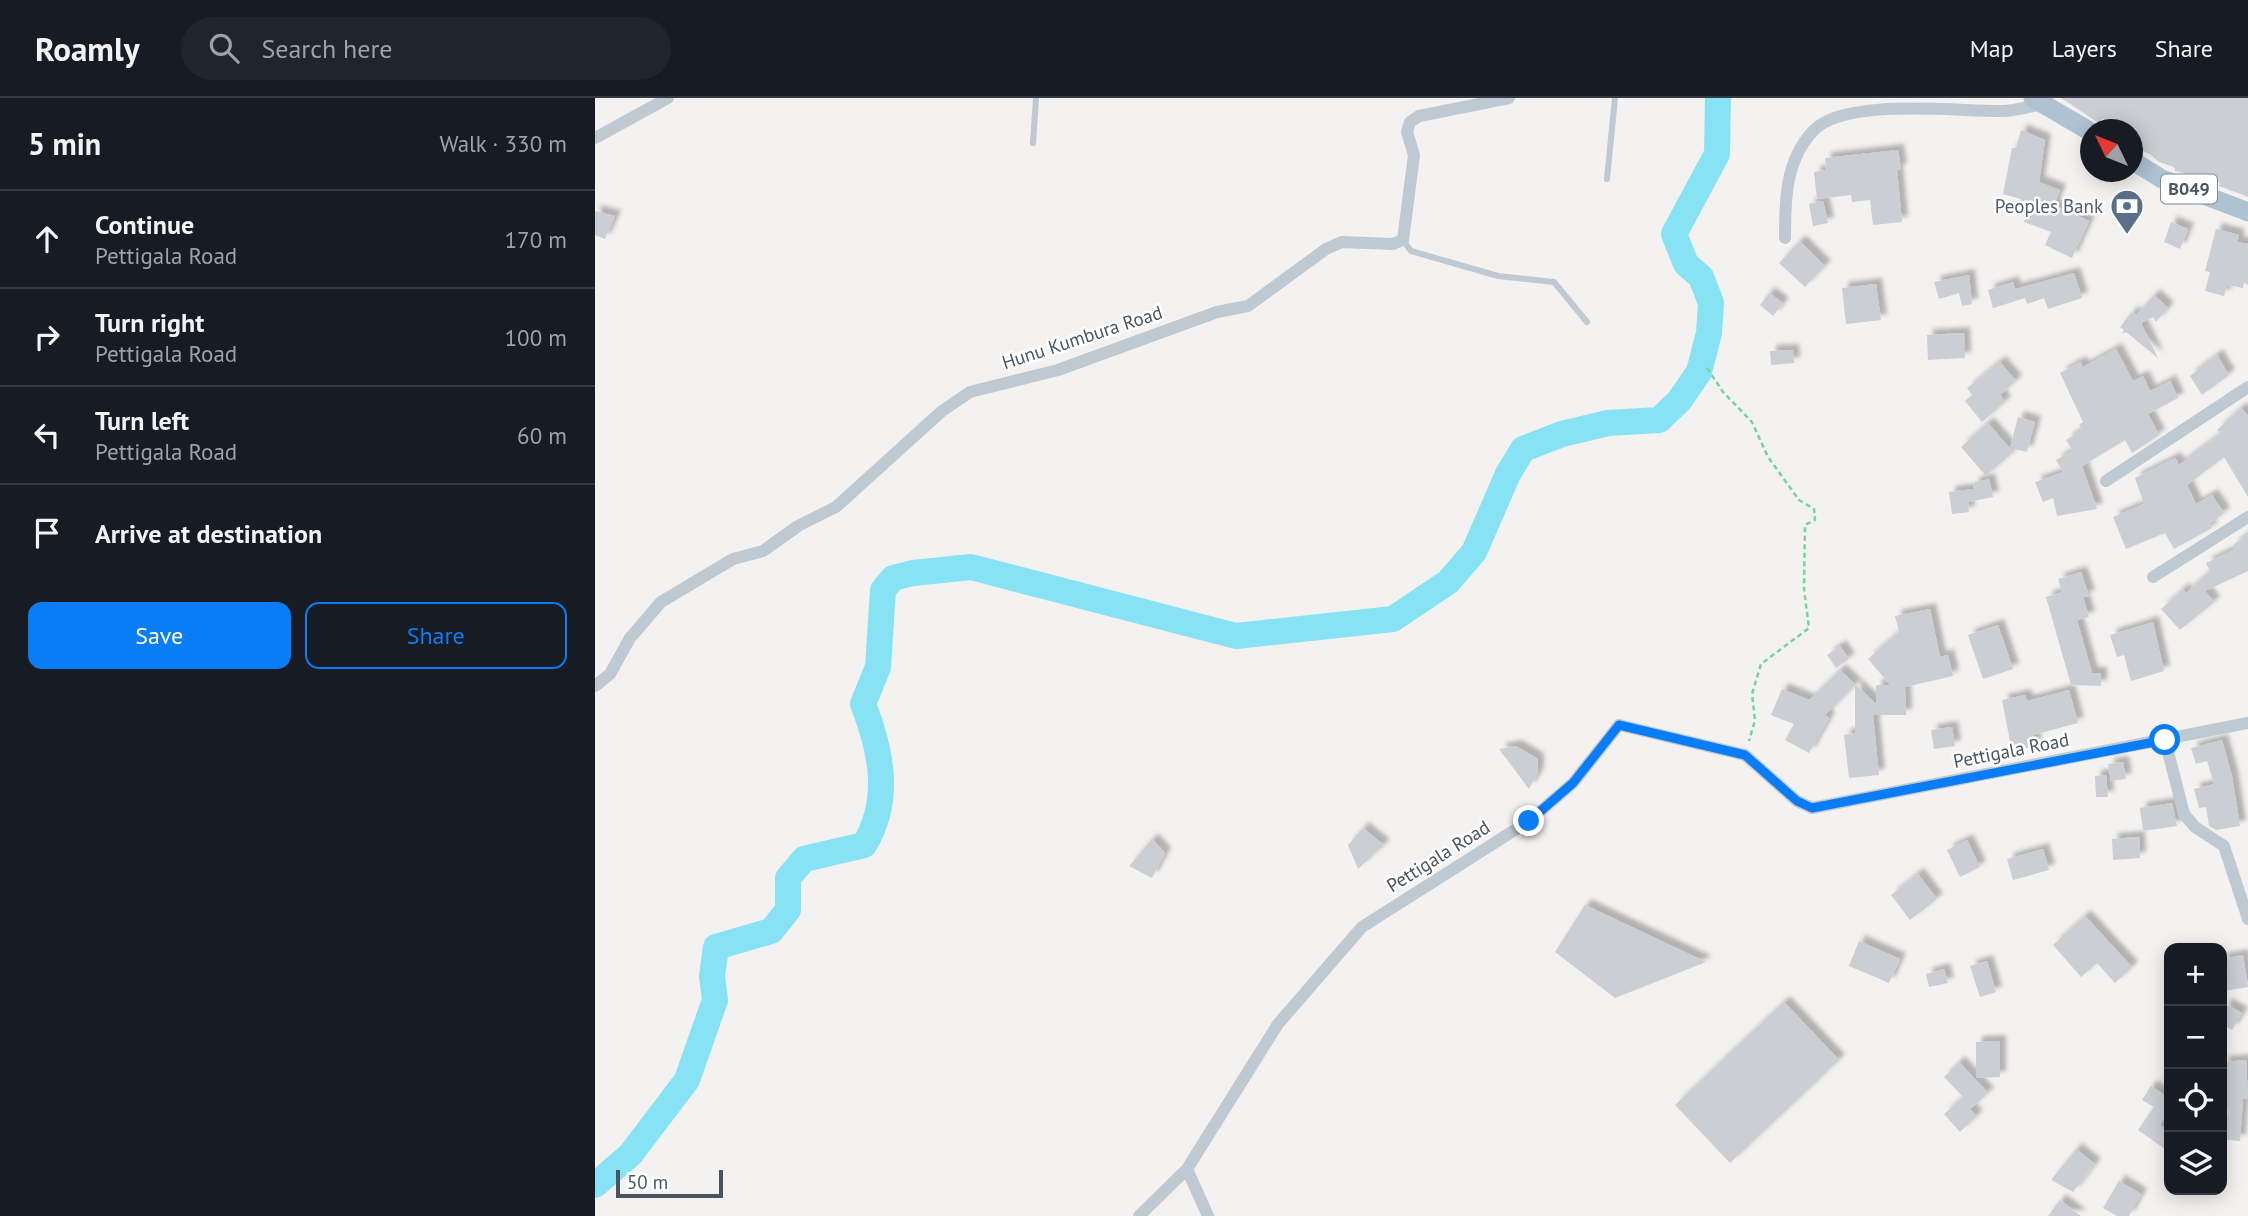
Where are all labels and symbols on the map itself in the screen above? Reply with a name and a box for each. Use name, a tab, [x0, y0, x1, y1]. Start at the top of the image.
north arrow	[2080, 119, 2143, 182]
road number: B049	[2161, 174, 2217, 204]
bank icon: Peoples Bank	[2108, 187, 2146, 236]
place label: Peoples Bank	[1995, 194, 2103, 218]
street label: Hunu Kumbura Road	[999, 300, 1165, 374]
route start	[2149, 724, 2180, 755]
street label: Pettigala Road	[1951, 727, 2071, 773]
route end	[1513, 805, 1544, 836]
street label: Pettigala Road	[1382, 815, 1494, 897]
scale bar	[616, 1167, 723, 1199]

